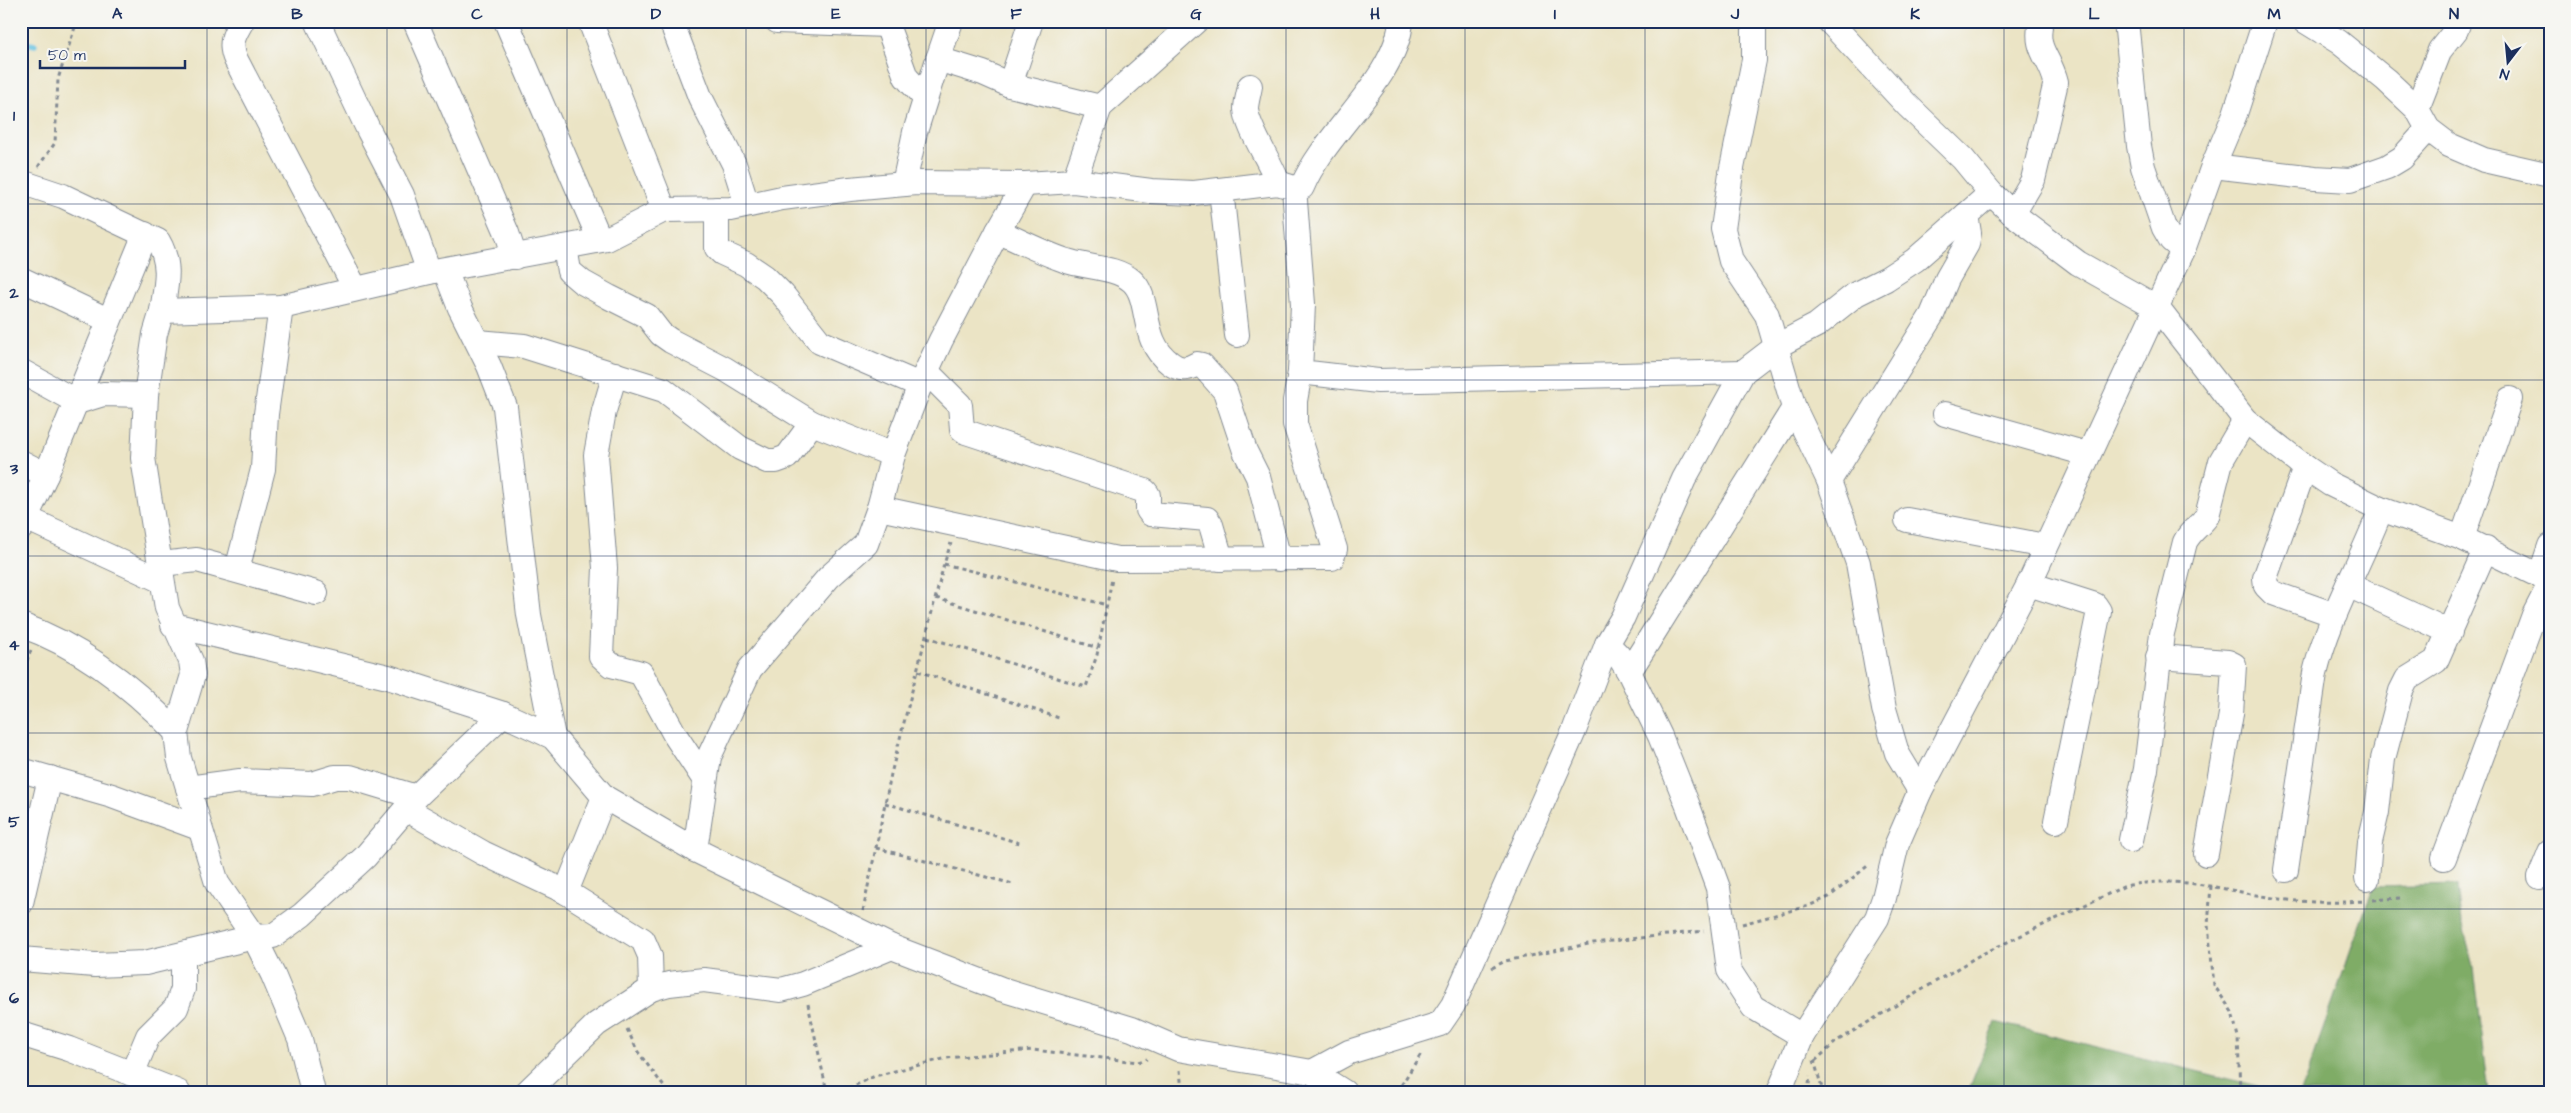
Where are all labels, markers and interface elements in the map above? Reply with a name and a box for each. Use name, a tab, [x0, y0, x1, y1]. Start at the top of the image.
text: A	[112, 3, 123, 25]
text: B	[291, 3, 303, 25]
text: C	[471, 3, 483, 25]
text: D	[651, 3, 662, 25]
text: E	[831, 3, 841, 25]
text: F	[1010, 3, 1022, 25]
text: G	[1190, 3, 1202, 25]
text: H	[1370, 3, 1380, 25]
text: I	[1554, 3, 1556, 25]
text: J	[1730, 3, 1740, 25]
text: K	[1910, 3, 1920, 25]
text: L	[2088, 3, 2100, 25]
text: M	[2267, 3, 2281, 25]
text: N	[2449, 3, 2459, 25]
scale bar	[40, 38, 185, 70]
north arrow	[2484, 38, 2534, 88]
text: 50 m	[48, 45, 86, 66]
text: N	[2498, 63, 2512, 84]
text: 1	[13, 105, 16, 127]
text: 2	[8, 282, 19, 304]
text: 3	[9, 458, 19, 480]
text: 4	[9, 634, 20, 656]
text: 5	[8, 811, 20, 833]
text: 6	[9, 987, 19, 1009]

